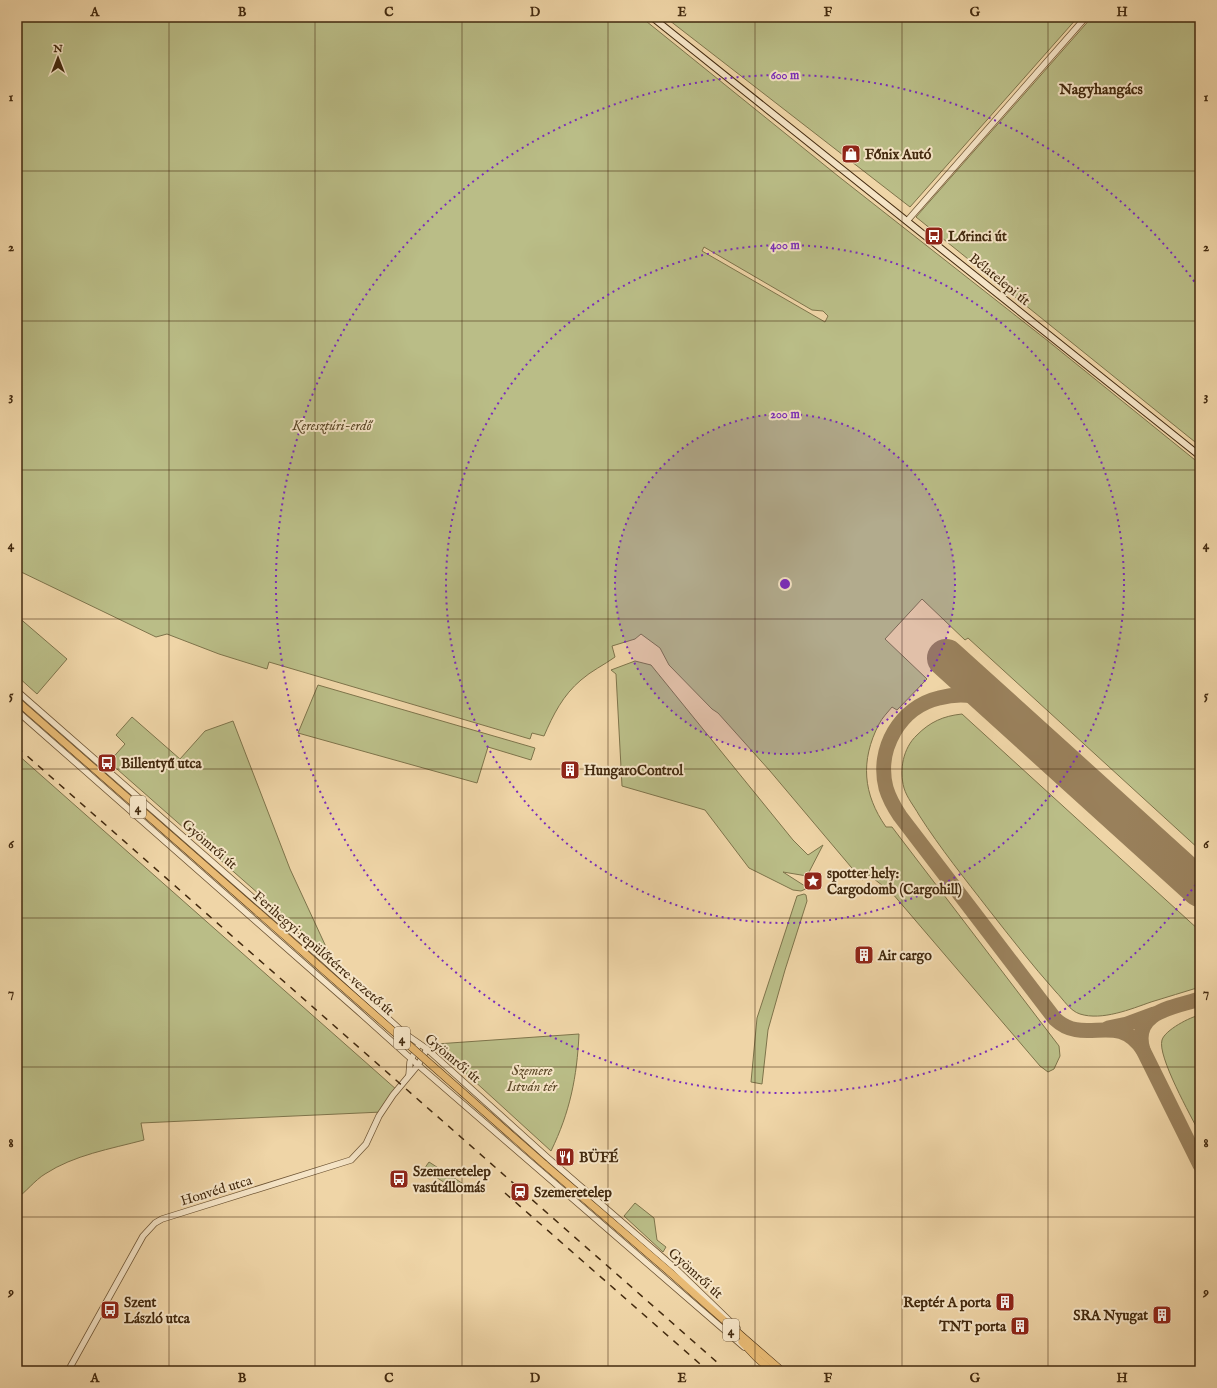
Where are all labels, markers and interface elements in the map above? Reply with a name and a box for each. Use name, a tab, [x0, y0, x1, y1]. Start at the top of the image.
text: A	[90, 4, 101, 21]
text: B	[238, 4, 247, 21]
text: C	[384, 4, 394, 21]
text: D	[530, 4, 541, 21]
text: E	[677, 4, 687, 21]
text: F	[824, 4, 833, 21]
text: G	[970, 4, 981, 21]
text: H	[1116, 4, 1128, 21]
north arrow	[38, 38, 78, 78]
text: N	[52, 42, 63, 56]
text: 600 m	[771, 68, 800, 83]
district label: Nagyhangács	[1058, 80, 1144, 99]
text: 1	[9, 89, 14, 106]
text: 1	[1204, 89, 1209, 106]
shop icon: Főnix Autó	[840, 143, 862, 165]
place label: Főnix Autó	[865, 146, 932, 164]
bus stop icon: Lőrinci út	[923, 225, 945, 247]
place label: Lőrinci út	[948, 228, 1007, 246]
text: 400 m	[770, 238, 801, 253]
text: 2	[8, 239, 14, 256]
text: 2	[1203, 239, 1209, 256]
street label: Bélatelepi út	[965, 250, 1034, 310]
text: 3	[9, 388, 14, 405]
text: 3	[1204, 388, 1209, 405]
text: 200 m	[770, 407, 800, 422]
park label: Keresztúri-erdő	[291, 417, 374, 435]
text: 4	[8, 537, 15, 554]
text: 4	[1203, 537, 1210, 554]
centre of rings	[778, 577, 792, 591]
text: 5	[9, 687, 14, 704]
text: 5	[1204, 687, 1209, 704]
bus stop icon: Billentyű utca	[96, 752, 118, 774]
place label: Billentyű utca	[121, 755, 203, 773]
building icon: HungaroControl	[559, 759, 581, 781]
place label: HungaroControl	[584, 762, 684, 780]
road number: 4	[130, 796, 146, 818]
street label: Gyömrői út	[178, 816, 241, 874]
text: 6	[8, 836, 14, 853]
text: 6	[1203, 836, 1209, 853]
place label: spotter hely: Cargodomb (Cargohill)	[827, 865, 962, 899]
place icon: spotter hely: Cargodomb (Cargohill)	[802, 870, 824, 892]
street label: Ferihegyi repülőtérre vezető út	[249, 888, 398, 1020]
building icon: Air cargo	[853, 944, 875, 966]
place label: Air cargo	[877, 947, 932, 965]
text: 7	[8, 985, 14, 1002]
text: 7	[1203, 985, 1209, 1002]
road number: 4	[394, 1027, 410, 1049]
street label: Gyömrői út	[421, 1030, 484, 1088]
park label: Szemere István tér	[506, 1062, 558, 1096]
text: 8	[8, 1135, 14, 1152]
text: 8	[1203, 1135, 1209, 1152]
restaurant icon: BÜFÉ	[554, 1146, 576, 1168]
place label: BÜFÉ	[579, 1148, 619, 1167]
place label: Szemeretelep vasútállomás	[412, 1163, 491, 1197]
bus stop icon: Szemeretelep vasútállomás	[388, 1168, 410, 1190]
street label: Honvéd utca	[178, 1171, 255, 1210]
station icon: Szemeretelep	[509, 1181, 531, 1203]
place label: Szemeretelep	[534, 1184, 612, 1202]
street label: Gyömrői út	[664, 1244, 727, 1303]
text: 9	[7, 1284, 14, 1301]
text: 9	[1202, 1284, 1209, 1301]
building icon: Reptér A porta	[994, 1291, 1016, 1313]
place label: Szent László utca	[124, 1294, 191, 1328]
place label: Reptér A porta	[903, 1294, 992, 1312]
bus stop icon: Szent László utca	[99, 1299, 121, 1321]
building icon: SRA Nyugat	[1151, 1304, 1173, 1326]
place label: SRA Nyugat	[1073, 1307, 1148, 1325]
building icon: TNT porta	[1009, 1315, 1031, 1337]
place label: TNT porta	[938, 1318, 1007, 1336]
road number: 4	[723, 1319, 739, 1341]
text: A	[90, 1370, 101, 1387]
text: B	[238, 1370, 247, 1387]
text: C	[384, 1370, 394, 1387]
text: D	[530, 1370, 541, 1387]
text: E	[677, 1370, 687, 1387]
text: F	[824, 1370, 833, 1387]
text: G	[970, 1370, 981, 1387]
text: H	[1116, 1370, 1128, 1387]

